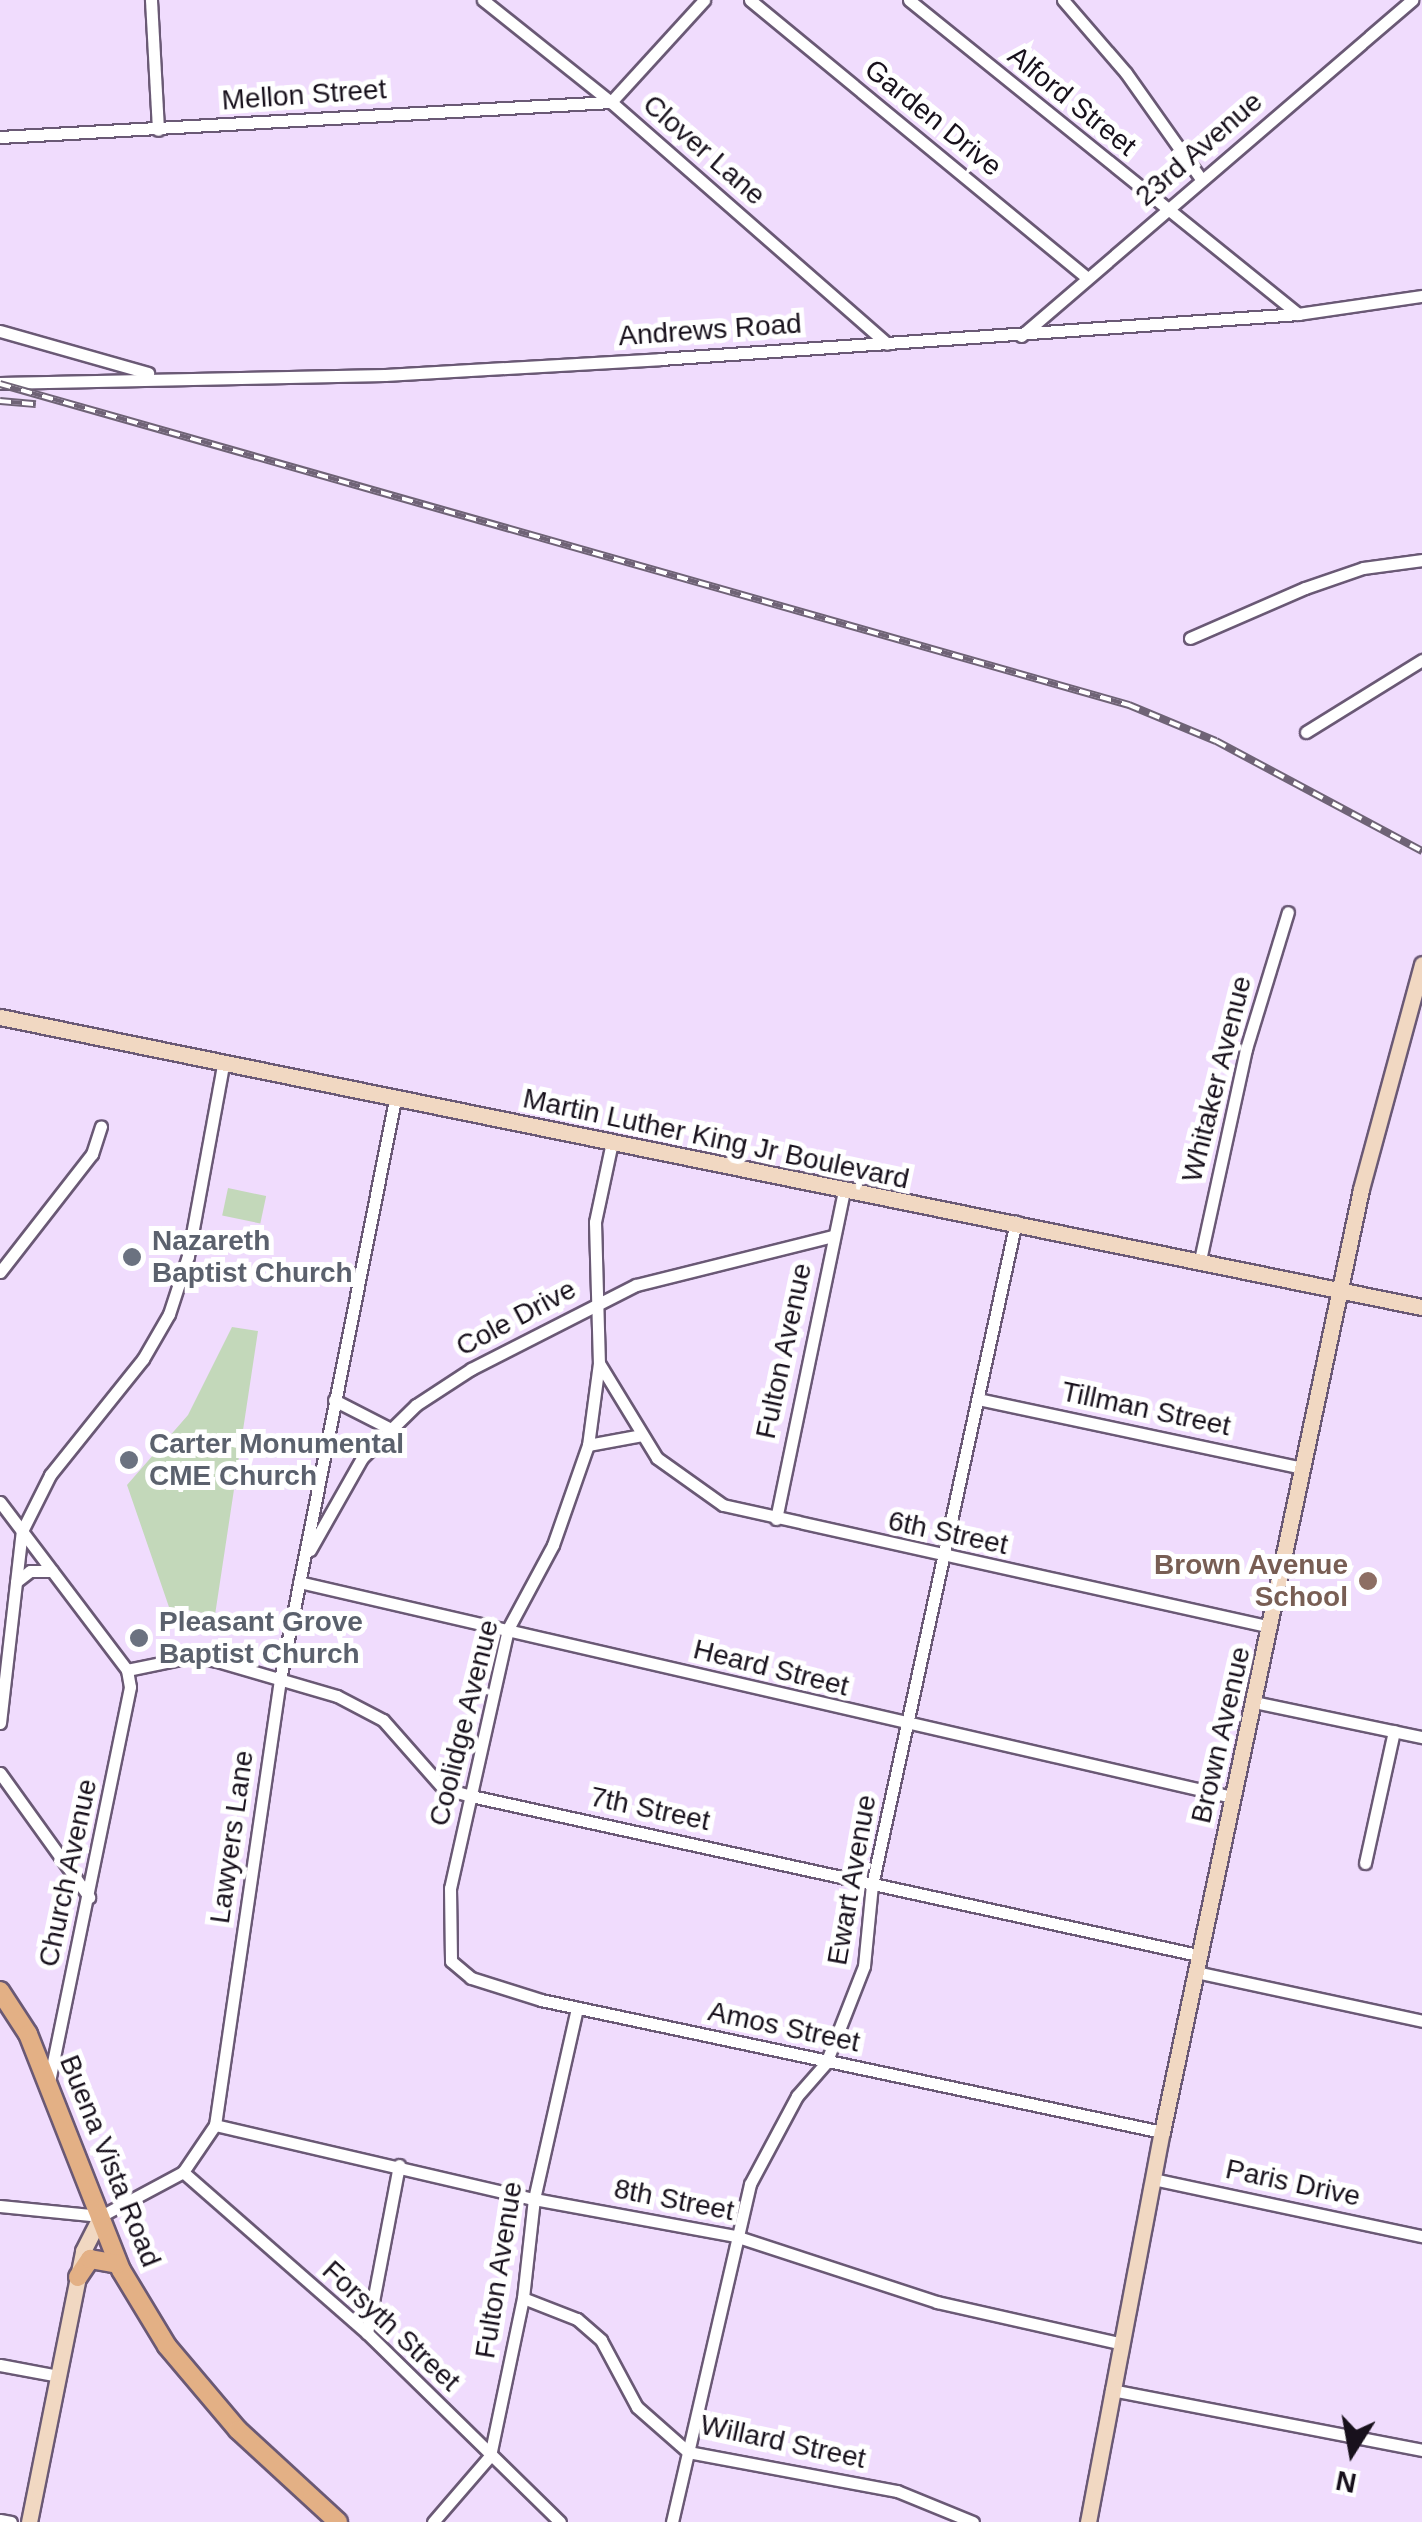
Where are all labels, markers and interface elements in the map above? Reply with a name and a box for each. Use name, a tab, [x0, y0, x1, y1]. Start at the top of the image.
street label: Alford Street	[1001, 39, 1143, 163]
street label: Garden Drive	[858, 53, 1008, 183]
street label: Mellon Street	[221, 72, 387, 118]
street label: 23rd Avenue	[1128, 84, 1270, 214]
street label: Clover Lane	[636, 88, 772, 212]
street label: Andrews Road	[617, 307, 803, 353]
street label: Whitaker Avenue	[1175, 972, 1259, 1186]
street label: Martin Luther King Jr Boulevard	[520, 1082, 912, 1196]
place label: Nazareth Baptist Church	[152, 1224, 353, 1290]
marker: Nazareth Baptist Church	[121, 1246, 143, 1268]
street label: Fulton Avenue	[749, 1259, 819, 1443]
street label: Cole Drive	[450, 1272, 582, 1364]
street label: Tillman Street	[1059, 1375, 1233, 1443]
place label: Carter Monumental CME Church	[149, 1427, 404, 1493]
marker: Carter Monumental CME Church	[118, 1449, 140, 1471]
street label: 6th Street	[885, 1504, 1011, 1562]
place label: Brown Avenue School	[1153, 1548, 1348, 1614]
marker: Brown Avenue School	[1357, 1570, 1379, 1592]
place label: Pleasant Grove Baptist Church	[159, 1605, 363, 1671]
street label: Coolidge Avenue	[422, 1616, 506, 1830]
marker: Pleasant Grove Baptist Church	[128, 1627, 150, 1649]
street label: Heard Street	[690, 1632, 852, 1704]
street label: Brown Avenue	[1184, 1643, 1258, 1827]
street label: Lawyers Lane	[203, 1748, 261, 1926]
street label: Church Avenue	[32, 1775, 104, 1971]
street label: 7th Street	[587, 1780, 713, 1838]
street label: Ewart Avenue	[820, 1791, 884, 1969]
street label: Amos Street	[705, 1995, 863, 2059]
street label: Buena Vista Road	[52, 2050, 168, 2272]
street label: Paris Drive	[1223, 2152, 1363, 2214]
street label: 8th Street	[611, 2172, 737, 2228]
street label: Fulton Avenue	[468, 2178, 530, 2362]
street label: Forsyth Street	[315, 2254, 467, 2398]
north arrow	[1302, 2402, 1402, 2502]
street label: Willard Street	[697, 2408, 869, 2476]
text: N	[1333, 2465, 1359, 2499]

